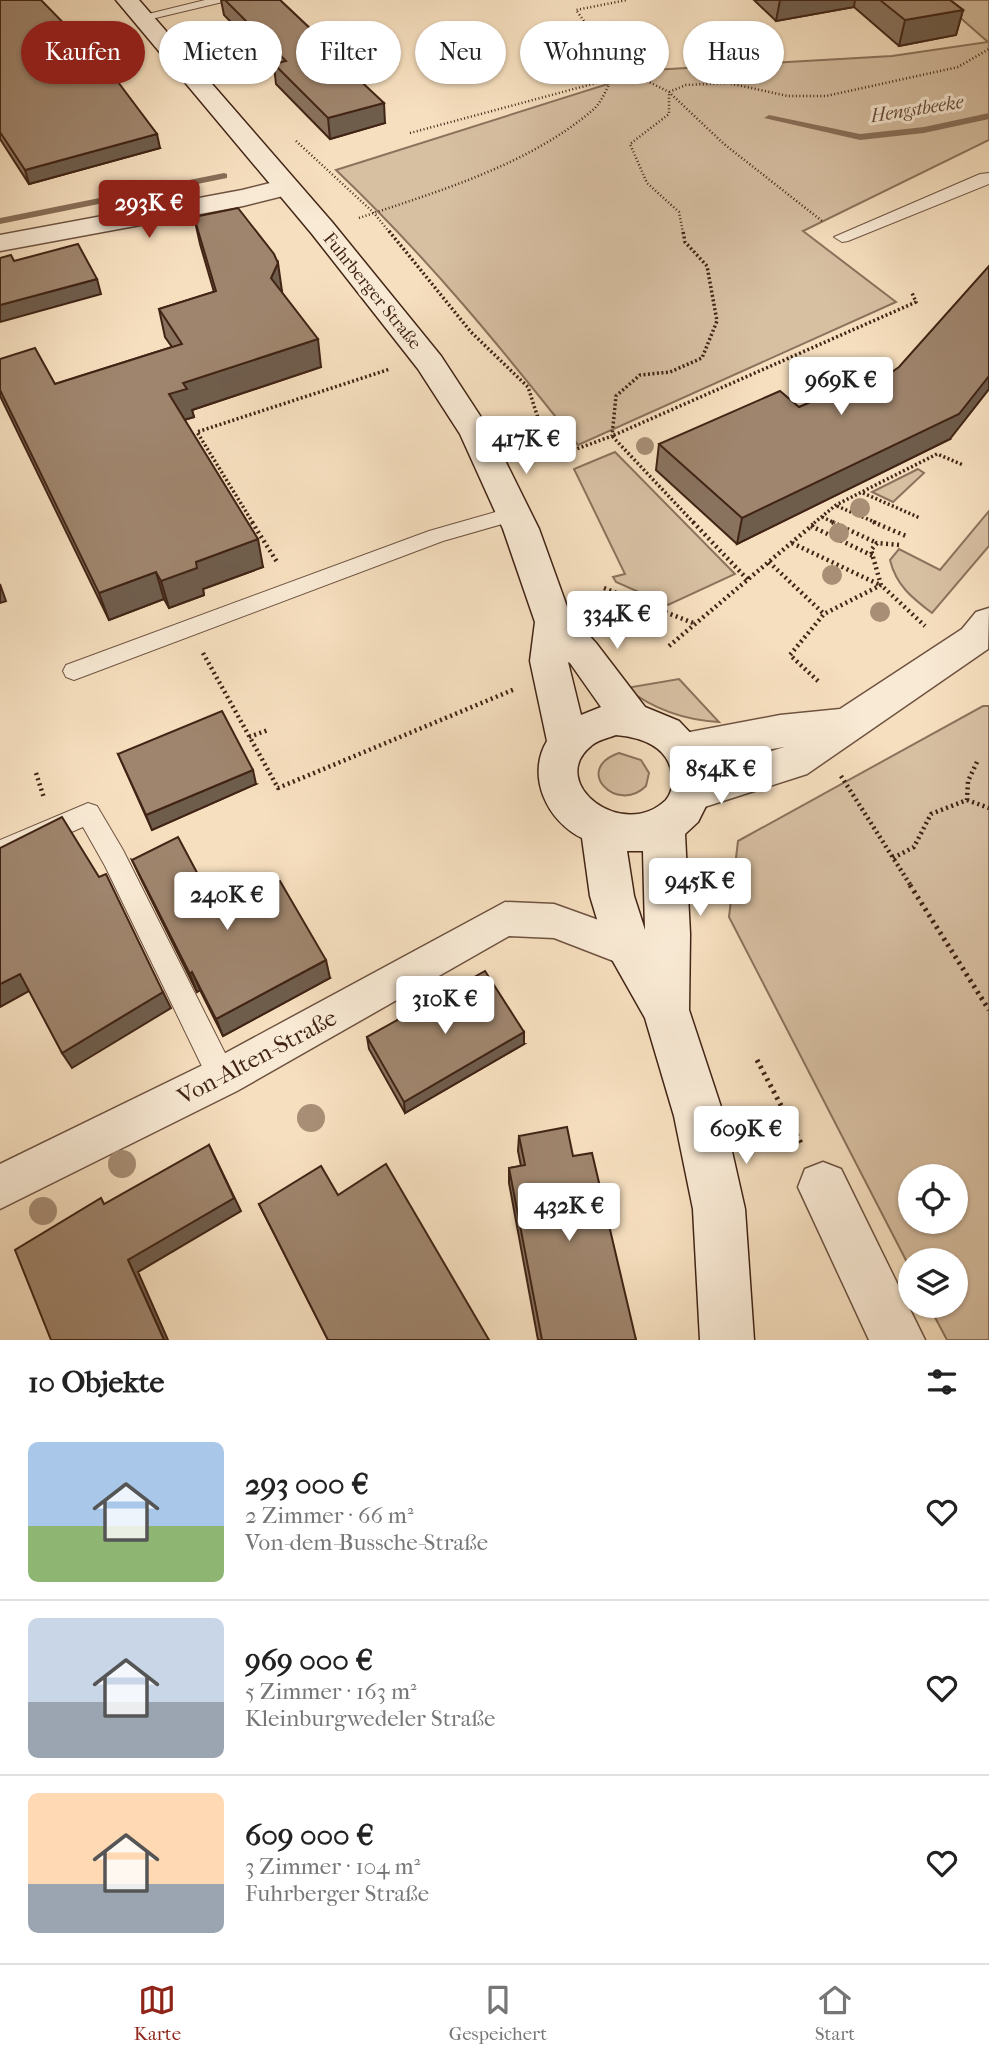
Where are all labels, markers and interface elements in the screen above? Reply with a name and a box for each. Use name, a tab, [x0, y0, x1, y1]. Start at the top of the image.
chip: Kaufen	[21, 21, 145, 84]
chip: Mieten	[159, 21, 282, 84]
chip: Filter	[296, 21, 401, 84]
chip: Neu	[415, 21, 506, 84]
chip: Wohnung	[520, 21, 669, 84]
chip: Haus	[683, 21, 784, 84]
water label: Hengstbeeke	[868, 91, 966, 127]
pin: 293K €	[92, 180, 206, 240]
text: 293K €	[115, 189, 183, 216]
street label: Fuhrberger Straße	[319, 228, 426, 354]
pin: 969K €	[784, 358, 898, 417]
text: 969K €	[805, 366, 877, 393]
pin: 417K €	[469, 416, 583, 476]
text: 417K €	[492, 425, 560, 452]
pin: 334K €	[560, 592, 674, 651]
text: 334K €	[583, 600, 651, 627]
pin: 854K €	[664, 746, 778, 806]
text: 854K €	[686, 755, 756, 782]
pin: 945K €	[643, 858, 757, 918]
text: 945K €	[665, 867, 735, 894]
pin: 240K €	[170, 872, 284, 932]
text: 240K €	[190, 881, 264, 908]
pin: 310K €	[388, 976, 502, 1036]
text: 310K €	[412, 985, 478, 1012]
street label: Von-Alten-Straße	[172, 1003, 342, 1111]
pin: 609K €	[689, 1106, 803, 1166]
text: 609K €	[710, 1115, 782, 1142]
map controls	[898, 1164, 968, 1318]
button: locate	[898, 1164, 968, 1234]
pin: 432K €	[512, 1184, 626, 1243]
text: 432K €	[534, 1192, 604, 1219]
button: layers	[898, 1248, 968, 1318]
icon: filters	[923, 1363, 961, 1401]
text: 10 Objekte	[28, 1365, 164, 1400]
text: 293 000 €	[245, 1467, 369, 1502]
icon: home	[84, 1470, 168, 1554]
icon: heart	[923, 1493, 961, 1531]
text: 2 Zimmer · 66 m²	[245, 1502, 413, 1529]
text: Von-dem-Bussche-Straße	[245, 1529, 488, 1556]
text: 969 000 €	[245, 1643, 373, 1678]
icon: home	[84, 1646, 168, 1730]
icon: heart	[923, 1669, 961, 1707]
text: 5 Zimmer · 163 m²	[245, 1678, 417, 1705]
text: Kleinburgwedeler Straße	[245, 1705, 495, 1732]
text: 609 000 €	[245, 1818, 374, 1853]
icon: home	[84, 1821, 168, 1905]
icon: heart	[923, 1844, 961, 1882]
text: 3 Zimmer · 104 m²	[245, 1853, 420, 1880]
text: Fuhrberger Straße	[245, 1880, 429, 1907]
tab: Karte	[134, 1981, 181, 2045]
tab: Gespeichert	[449, 1981, 547, 2045]
tab: Start	[815, 1981, 855, 2045]

